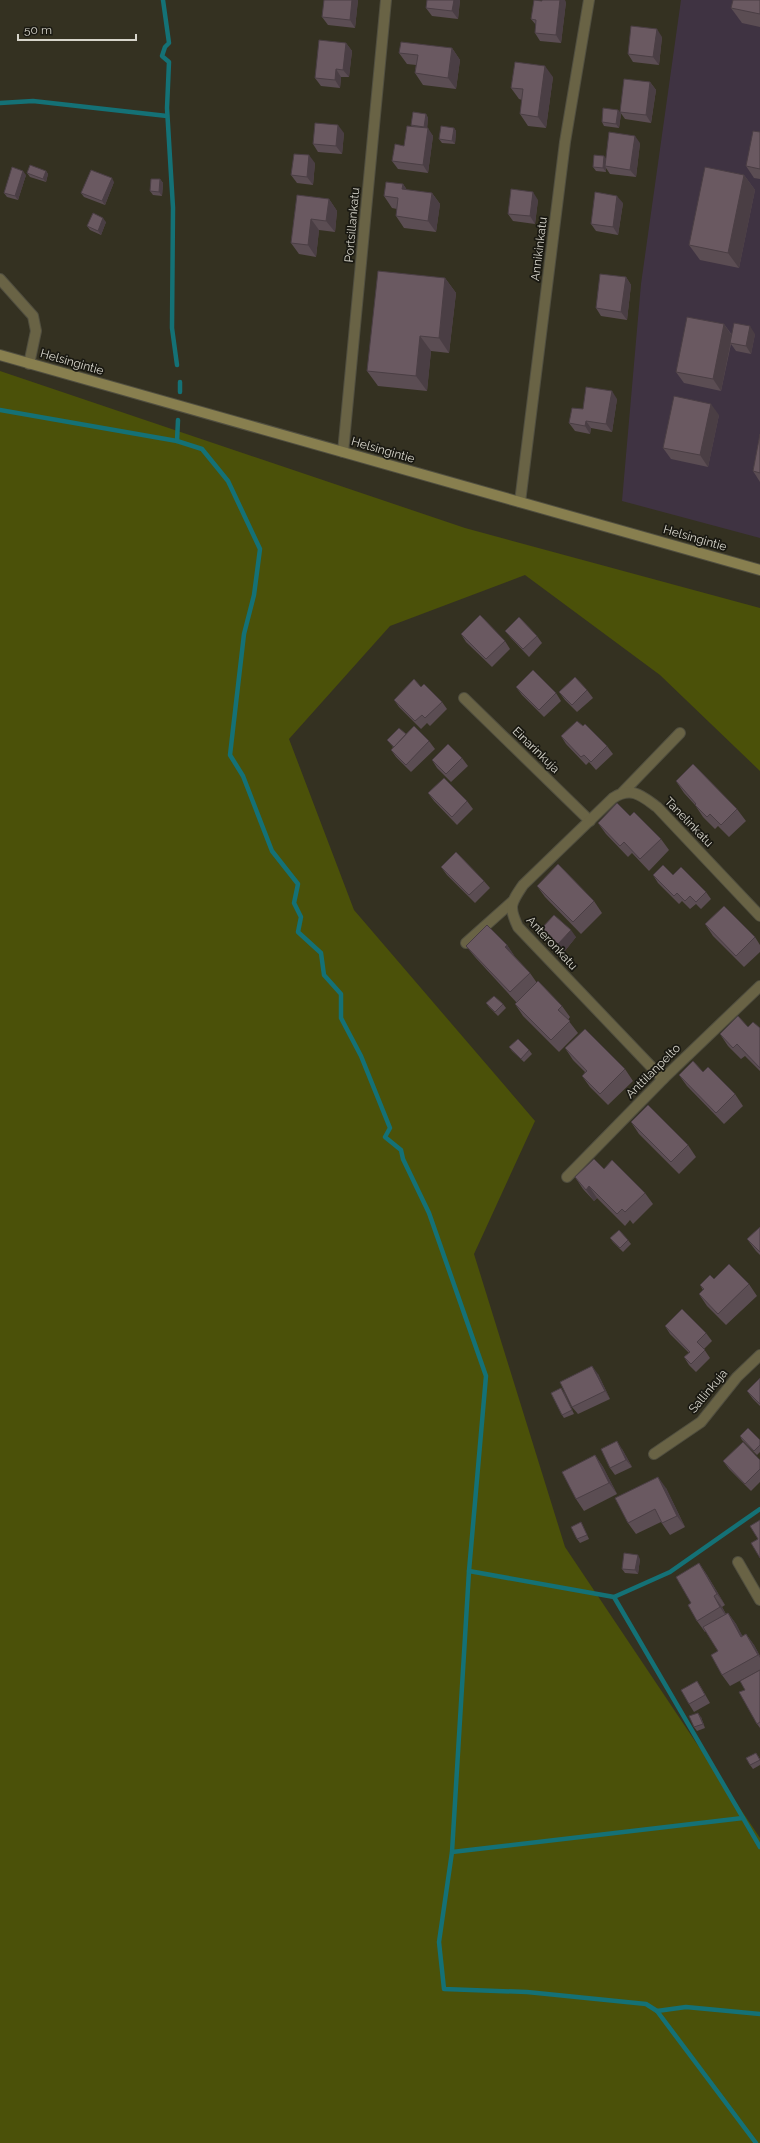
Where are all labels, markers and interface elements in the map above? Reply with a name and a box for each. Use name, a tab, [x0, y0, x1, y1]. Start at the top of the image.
scale bar	[18, 16, 136, 42]
text: 50 m	[24, 23, 52, 37]
street label: Portsillankatu	[342, 187, 362, 263]
street label: Annikinkatu	[528, 216, 550, 282]
street label: Helsingintie	[39, 346, 105, 378]
street label: Helsingintie	[350, 434, 416, 466]
street label: Helsingintie	[662, 522, 728, 554]
street label: Einarinkuja	[510, 724, 562, 776]
street label: Tanelinkatu	[662, 794, 716, 850]
street label: Anteronkatu	[524, 913, 580, 973]
street label: Anttilanpelto	[623, 1041, 683, 1101]
street label: Sallinkuja	[686, 1366, 730, 1416]

